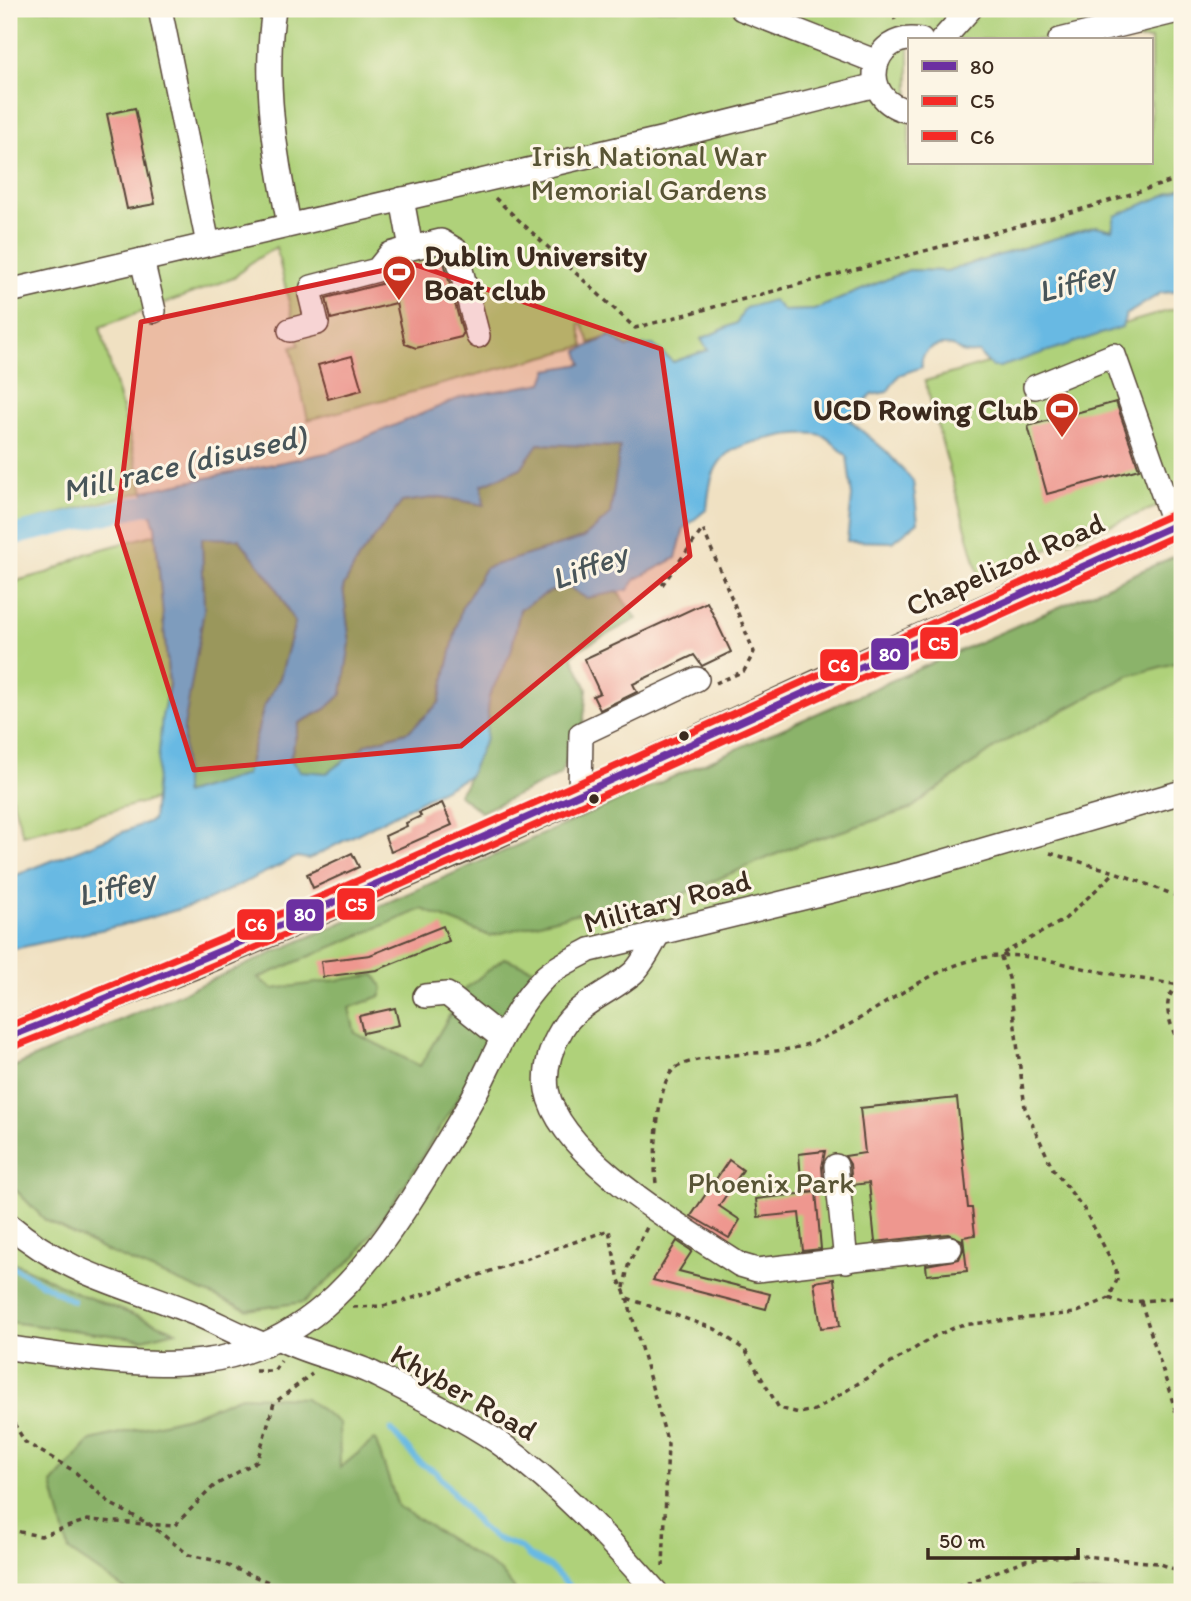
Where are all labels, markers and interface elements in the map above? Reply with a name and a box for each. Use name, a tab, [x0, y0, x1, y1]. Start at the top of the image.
legend	[908, 38, 1152, 164]
text: 80	[970, 54, 994, 79]
text: C5	[970, 88, 995, 113]
text: C6	[970, 124, 995, 149]
park label: Irish National War Memorial Gardens	[531, 137, 767, 208]
place label: Dublin University Boat club	[424, 237, 648, 308]
sports icon: Dublin University Boat club	[380, 253, 418, 302]
water label: Liffey	[1033, 253, 1121, 310]
sports icon: UCD Rowing Club	[1043, 390, 1081, 439]
place label: UCD Rowing Club	[813, 391, 1038, 428]
water label: Mill race (disused)	[58, 416, 311, 510]
street label: Chapelizod Road	[900, 504, 1110, 624]
water label: Liffey	[546, 533, 635, 598]
line badge: C5	[919, 626, 959, 660]
text: C5	[928, 632, 950, 655]
line badge: 80	[870, 637, 910, 671]
text: 80	[879, 643, 901, 666]
line badge: C6	[819, 648, 859, 682]
text: C6	[828, 654, 850, 677]
unlabelled marker	[677, 729, 691, 743]
unlabelled marker	[587, 792, 601, 806]
water label: Liffey	[74, 859, 161, 914]
street label: Military Road	[580, 861, 754, 941]
line badge: C5	[336, 887, 376, 921]
text: C5	[345, 893, 367, 916]
line badge: 80	[285, 898, 325, 932]
text: 80	[294, 903, 316, 926]
line badge: C6	[236, 908, 276, 941]
text: C6	[245, 913, 267, 936]
park label: Phoenix Park	[687, 1164, 855, 1201]
street label: Khyber Road	[384, 1335, 544, 1449]
scale bar	[928, 1517, 1079, 1561]
text: 50 m	[939, 1528, 986, 1553]

